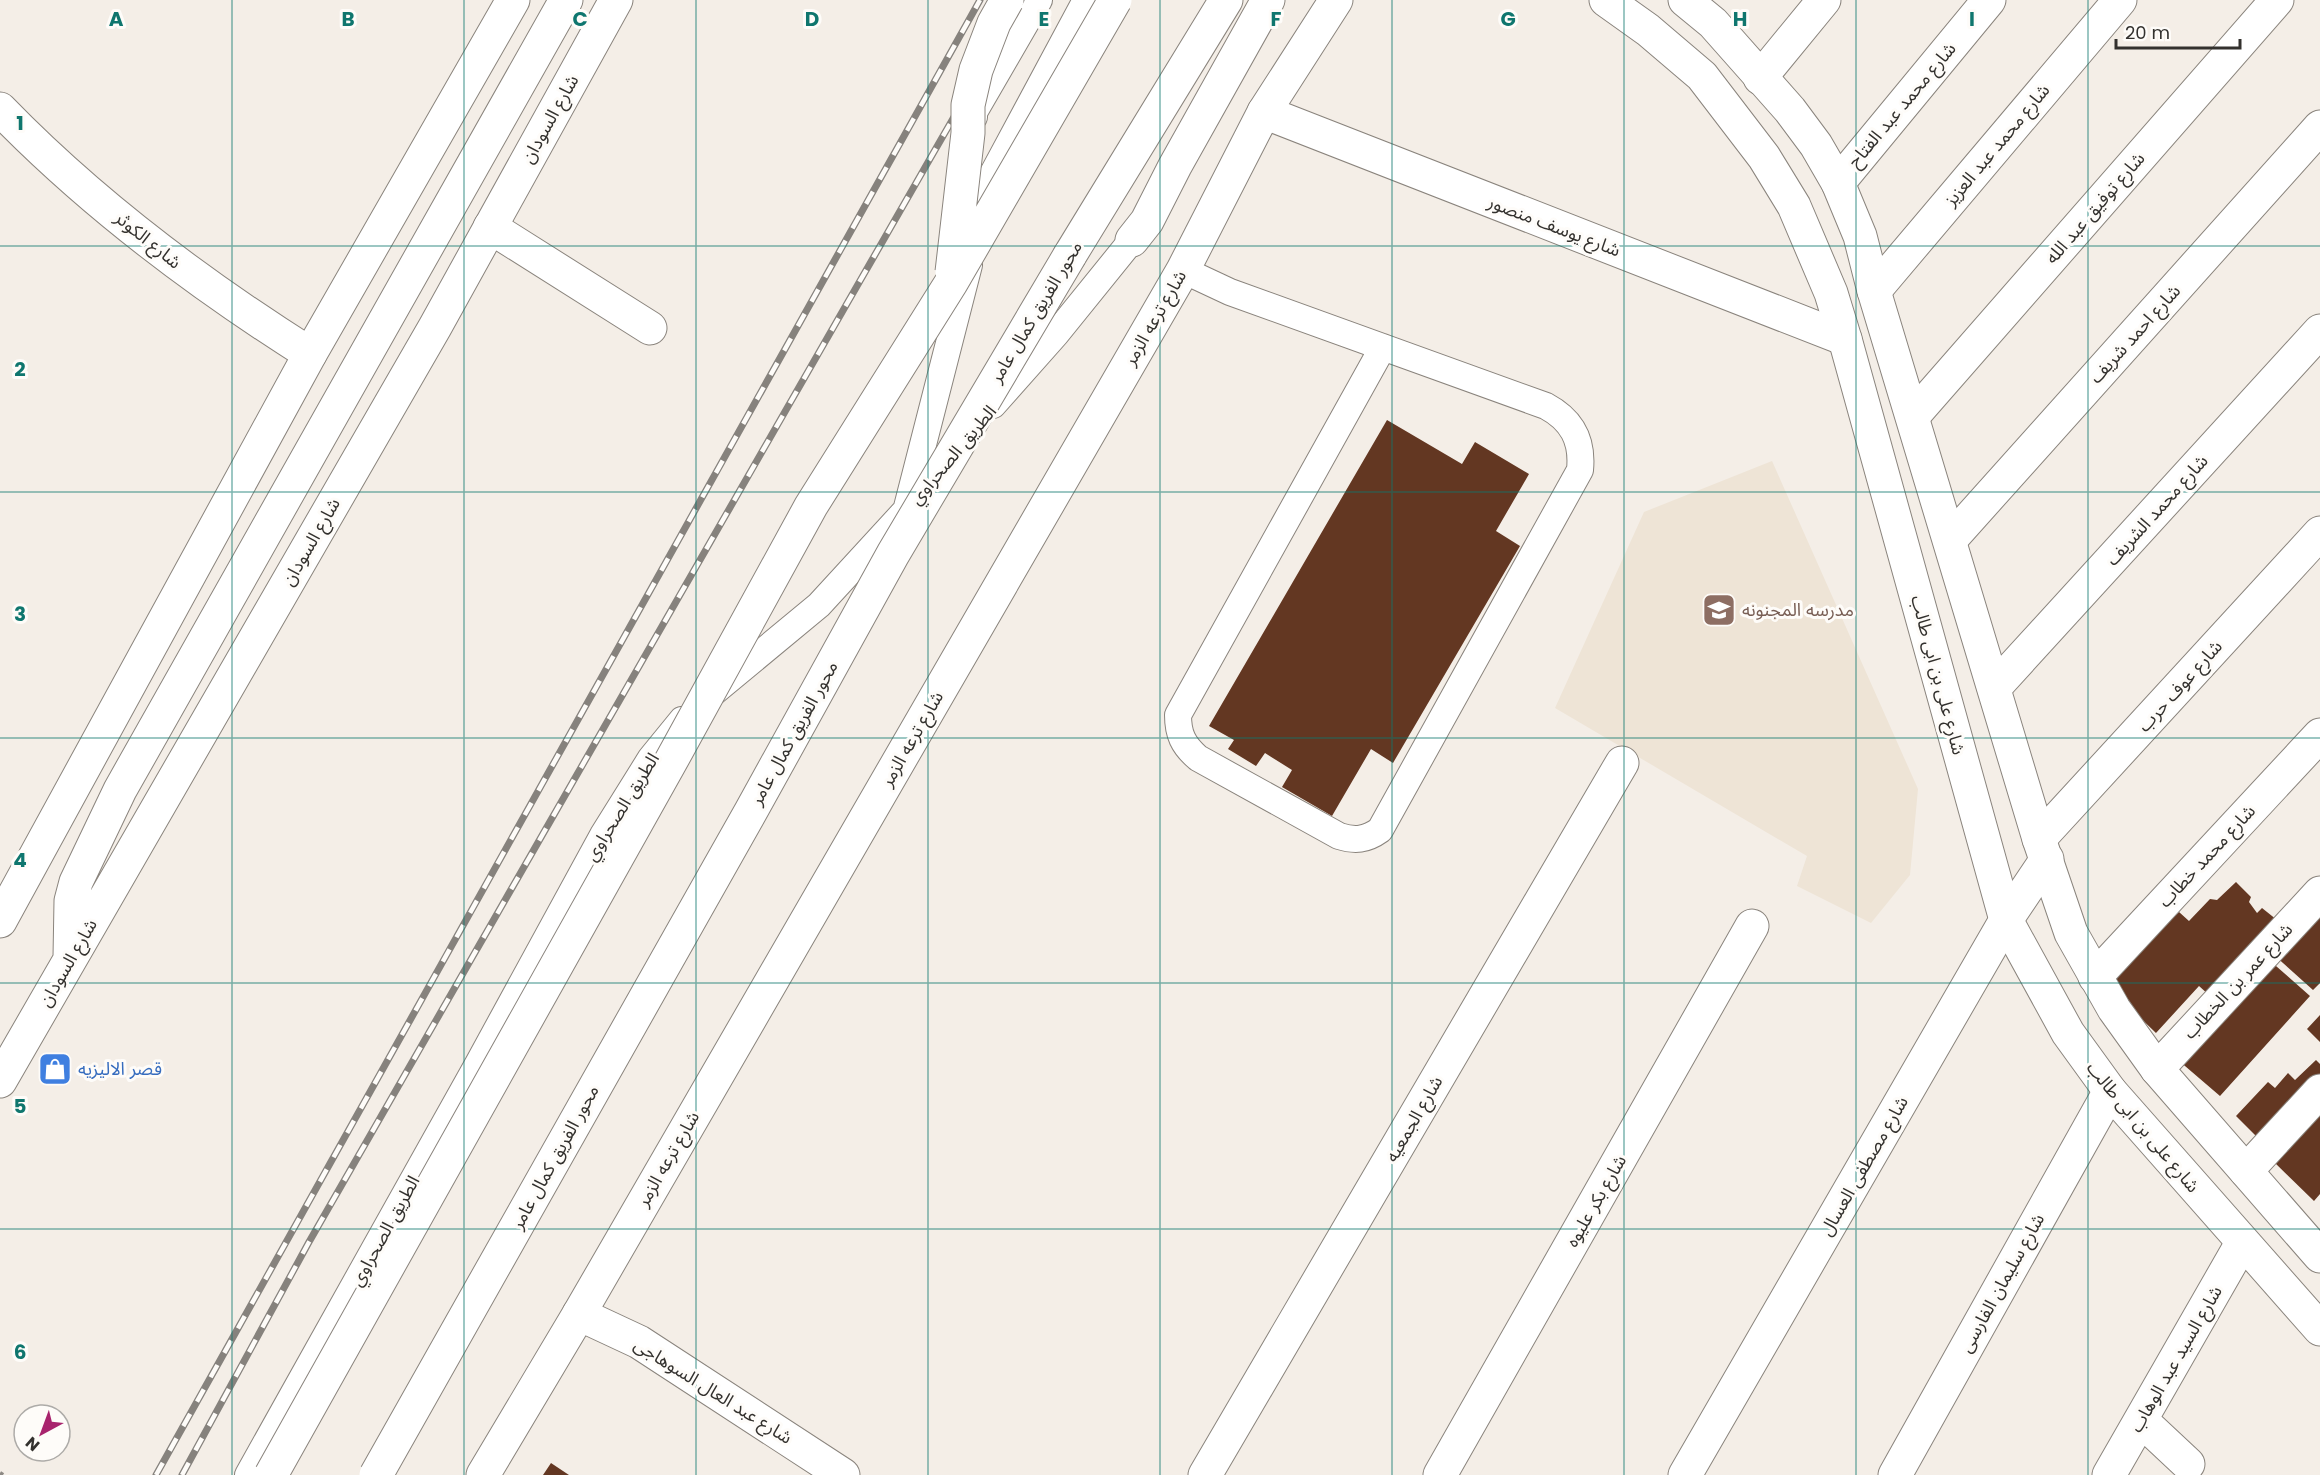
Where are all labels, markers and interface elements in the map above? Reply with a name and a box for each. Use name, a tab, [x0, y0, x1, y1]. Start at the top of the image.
text: A	[109, 5, 124, 33]
text: B	[341, 5, 355, 33]
text: C	[572, 5, 588, 33]
text: D	[805, 5, 819, 33]
text: E	[1039, 5, 1049, 33]
text: F	[1271, 5, 1282, 33]
text: G	[1500, 5, 1516, 33]
text: H	[1733, 5, 1747, 33]
text: I	[1969, 5, 1975, 33]
scale bar	[2116, 12, 2240, 50]
text: 20 m	[2125, 20, 2170, 45]
street label: شارع محمد عبد الفتاح	[1842, 37, 1963, 174]
street label: شارع السودان	[515, 70, 586, 169]
street label: شارع محمد عبد العزيز	[1937, 78, 2057, 213]
text: 1	[16, 109, 24, 137]
street label: شارع توفيق عبد الله	[2039, 146, 2152, 270]
street label: شارع يوسف منصور	[1483, 188, 1624, 264]
street label: شارع الكوثر	[108, 204, 187, 276]
street label: محور الفريق كمال عامر	[983, 236, 1088, 388]
street label: شارع ترعه الزمر	[1117, 265, 1194, 372]
street label: شارع احمد شريف	[2083, 279, 2187, 390]
text: 2	[14, 355, 26, 383]
street label: الطريق الصحراوي	[903, 399, 1003, 511]
street label: شارع محمد الشريف	[2100, 449, 2215, 572]
street label: شارع السودان	[275, 493, 348, 591]
school or university icon: مدرسه المجنونه	[1701, 592, 1737, 628]
street label: شارع على بن ابى طالب	[1903, 592, 1972, 758]
place label: مدرسه المجنونه	[1742, 597, 1854, 622]
text: 3	[14, 600, 26, 628]
street label: شارع عوف حرب	[2132, 634, 2229, 738]
street label: محور الفريق كمال عامر	[743, 656, 844, 810]
street label: شارع ترعه الزمر	[874, 686, 951, 793]
street label: الطريق الصحراوي	[578, 748, 666, 866]
street label: شارع محمد خطاب	[2152, 799, 2262, 914]
text: 4	[13, 846, 27, 874]
street label: شارع السودان	[32, 914, 105, 1012]
street label: شارع عمر بن الخطاب	[2177, 917, 2300, 1046]
shop icon: قصر الاليزيه	[37, 1051, 73, 1087]
place label: قصر الاليزيه	[78, 1056, 162, 1081]
street label: شارع على بن ابى طالب	[2080, 1056, 2206, 1199]
street label: شارع الجمعيه	[1379, 1071, 1450, 1167]
street label: محور الفريق كمال عامر	[504, 1080, 605, 1234]
street label: شارع مصطفى العسال	[1813, 1091, 1916, 1241]
text: 5	[14, 1092, 27, 1120]
street label: شارع ترعه الزمر	[630, 1106, 707, 1213]
street label: شارع بكر عليوه	[1559, 1150, 1634, 1252]
street label: الطريق الصحراوي	[344, 1171, 426, 1291]
street label: شارع سليمان الفارسى	[1953, 1209, 2052, 1358]
street label: شارع السيد عبد الوهاب	[2123, 1281, 2230, 1438]
street label: شارع عبد العال السوهاجى	[628, 1332, 797, 1451]
text: 6	[14, 1338, 26, 1366]
north arrow	[12, 1403, 72, 1463]
text: N	[20, 1431, 45, 1457]

